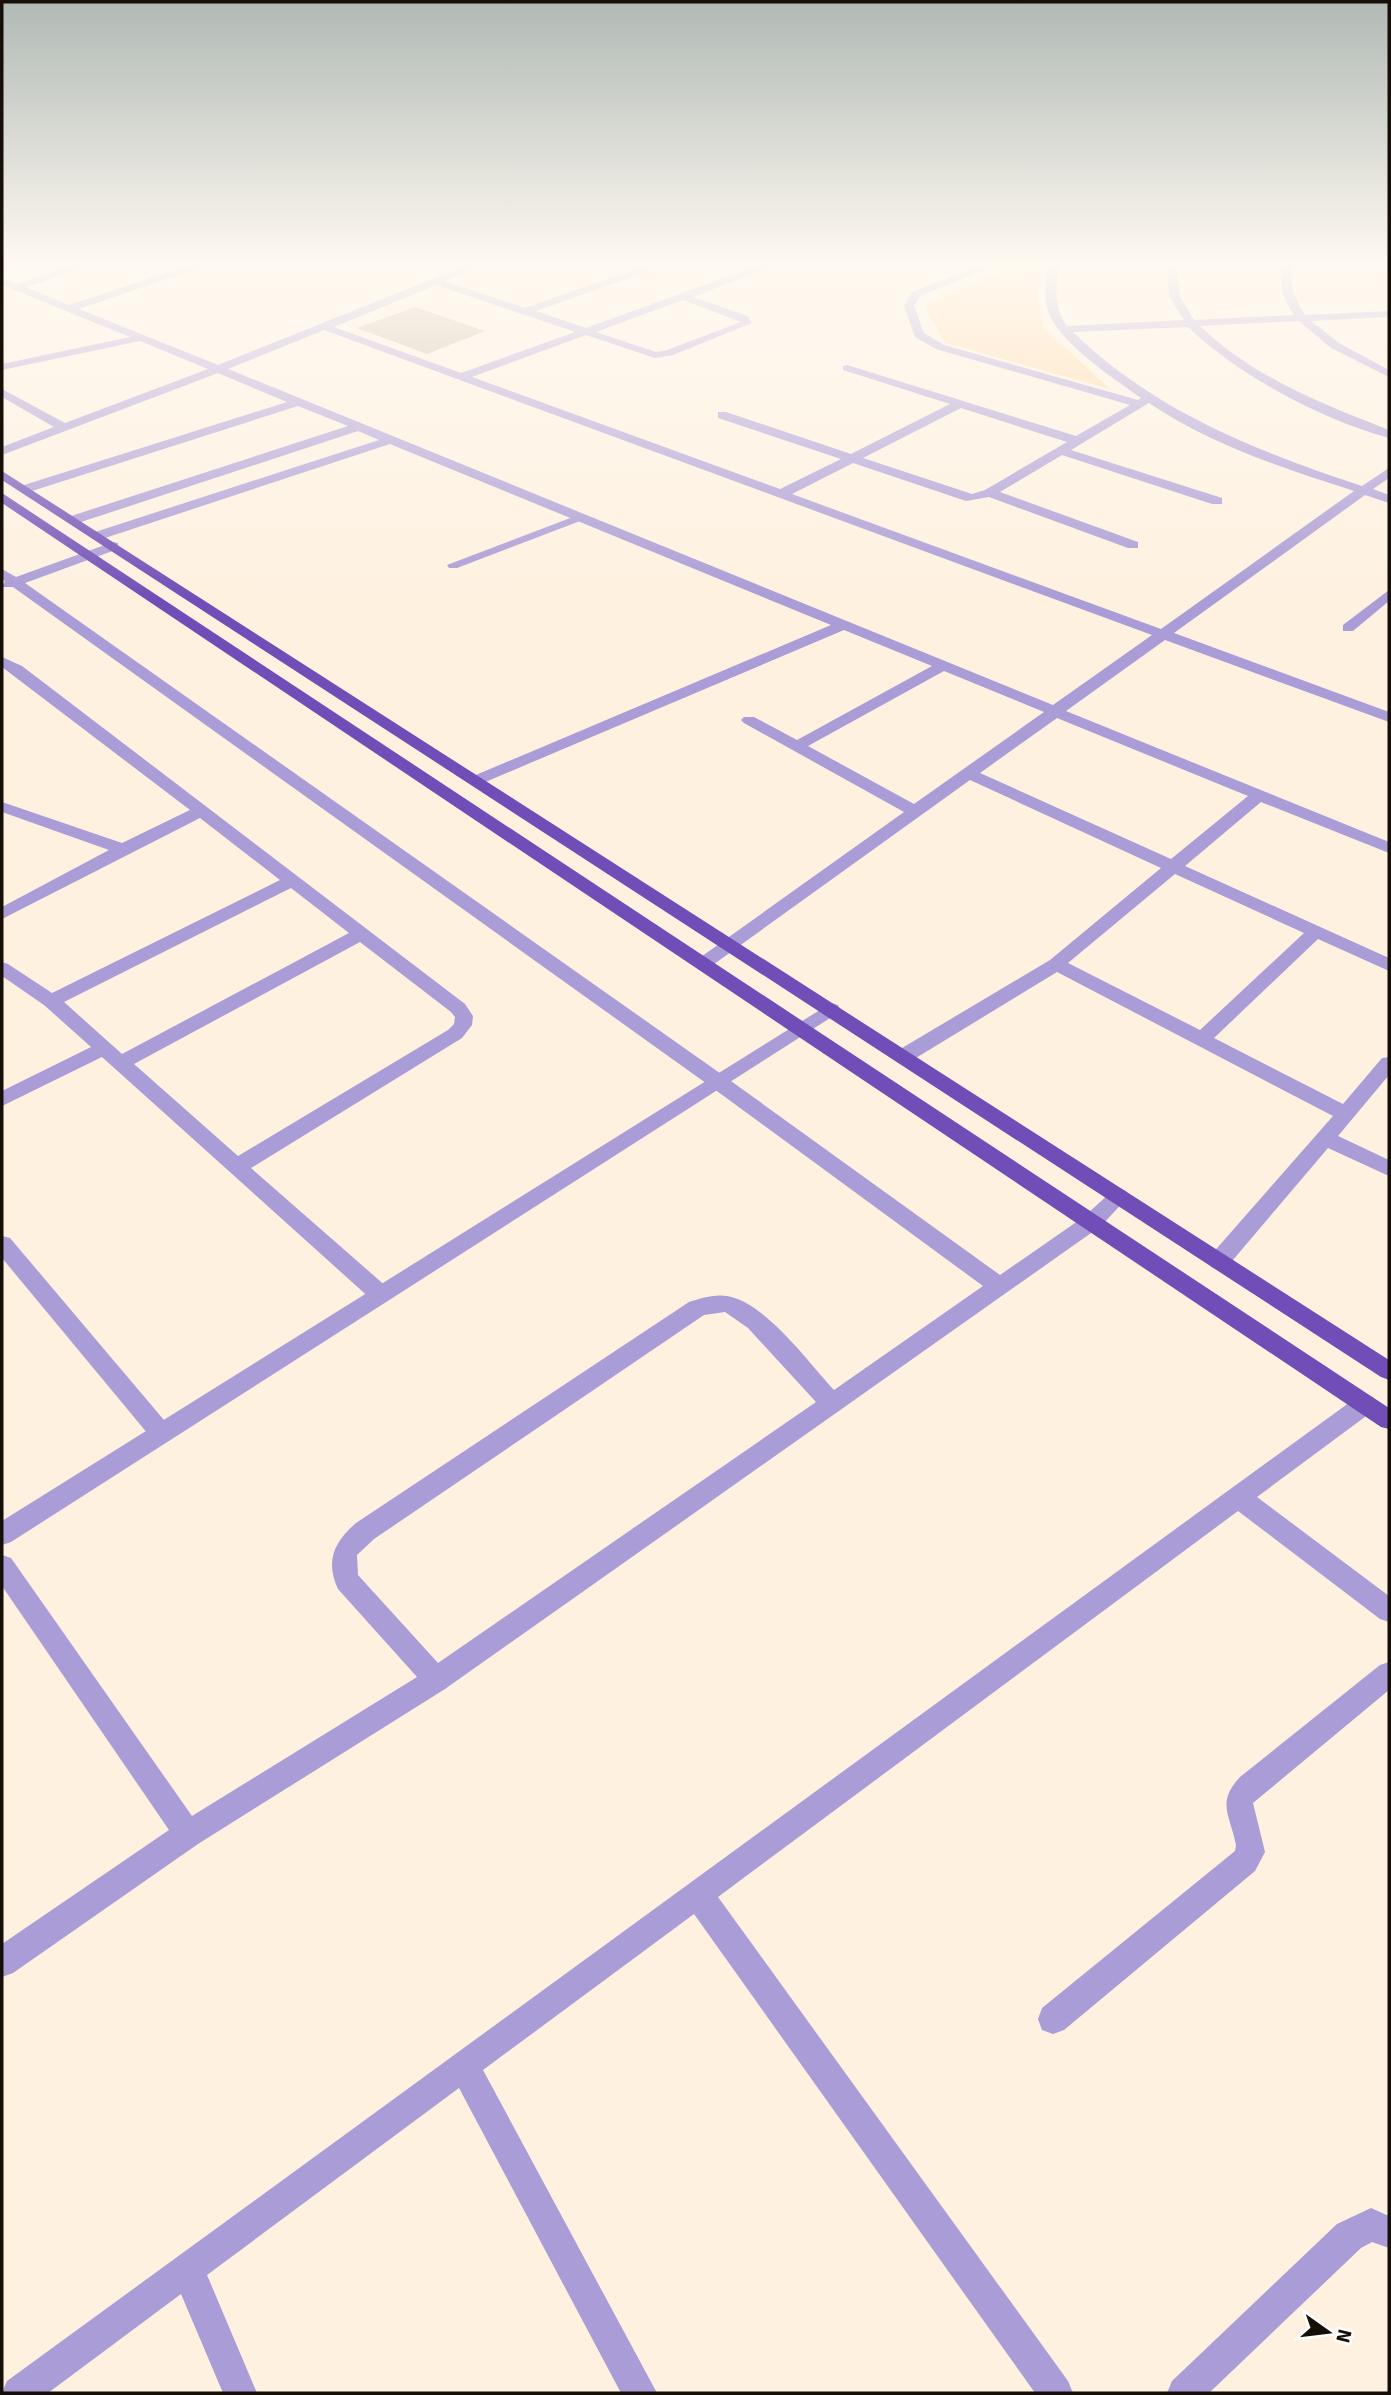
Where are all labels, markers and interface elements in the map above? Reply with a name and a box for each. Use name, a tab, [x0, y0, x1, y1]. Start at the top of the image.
north arrow	[1293, 2297, 1363, 2367]
text: N	[1330, 2327, 1357, 2345]

